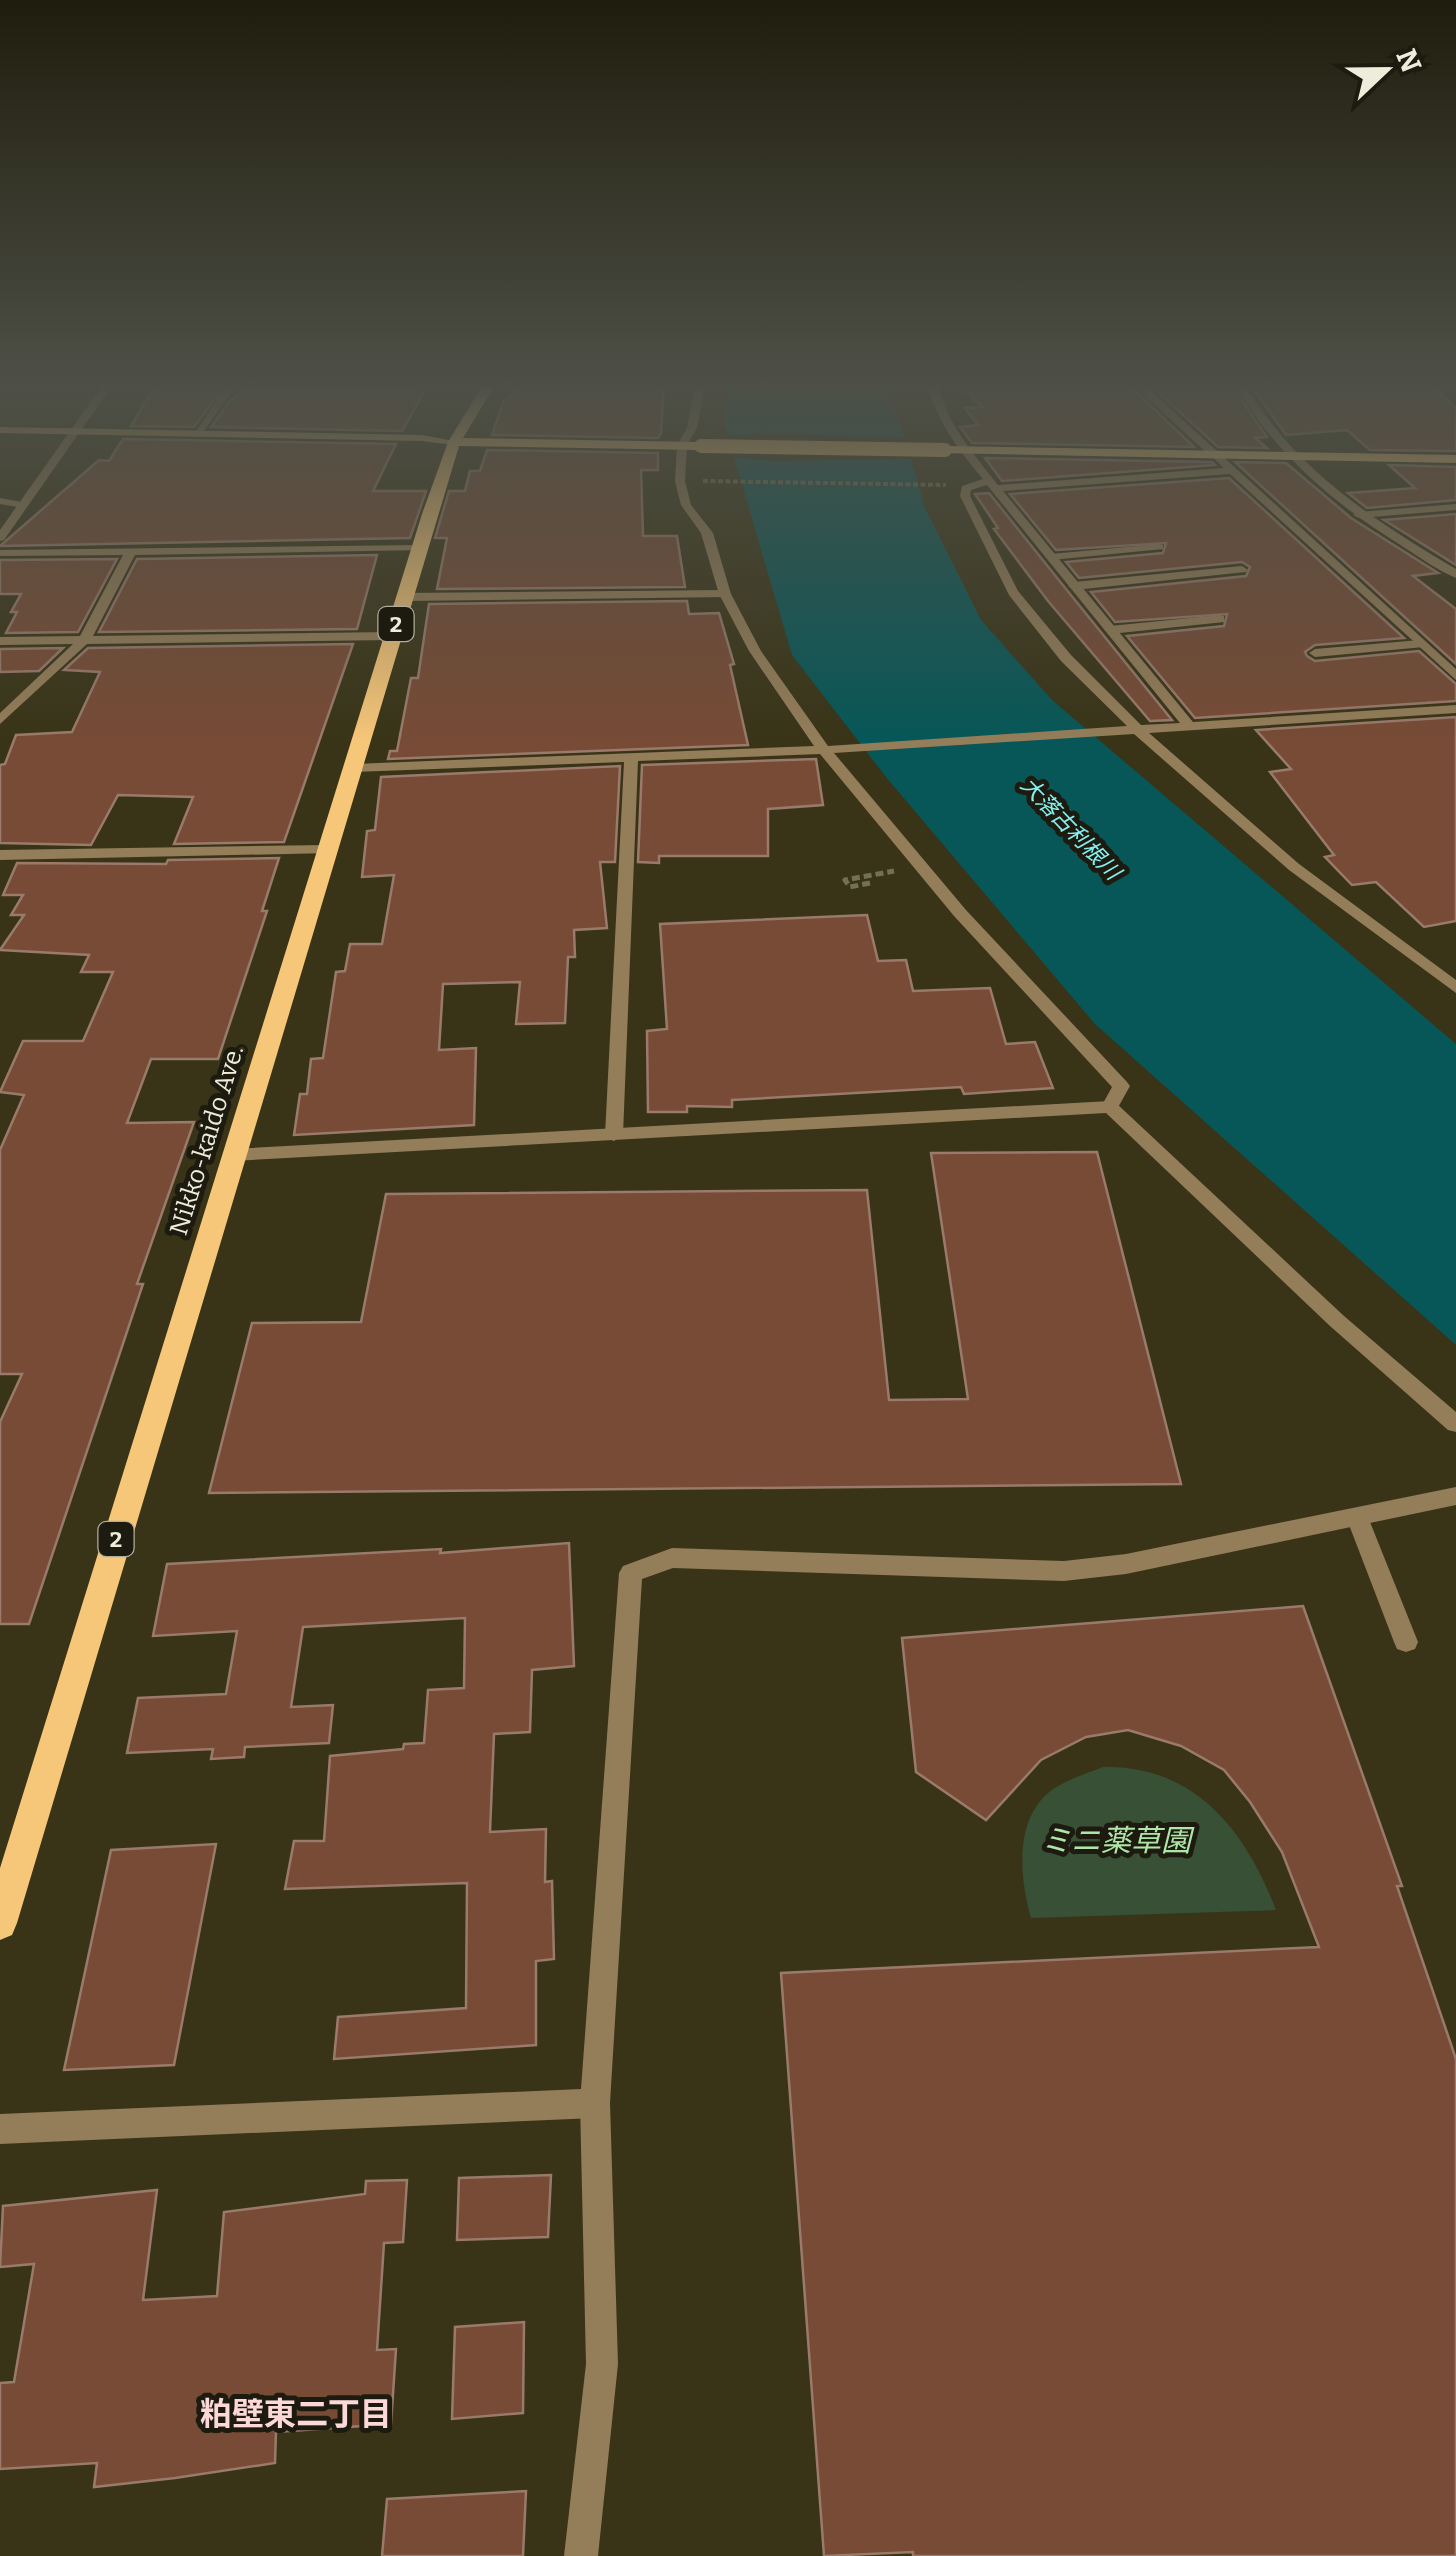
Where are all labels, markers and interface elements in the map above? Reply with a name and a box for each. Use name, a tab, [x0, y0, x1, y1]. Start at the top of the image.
north arrow	[1336, 20, 1436, 120]
text: N	[1389, 45, 1428, 77]
road number: 2	[378, 607, 414, 641]
water label: 大落古利根川	[1015, 771, 1128, 887]
street label: Nikko-kaido Ave.	[164, 1042, 250, 1239]
road number: 2	[98, 1522, 134, 1556]
park label: ミニ薬草園	[1041, 1823, 1195, 1859]
district label: 粕壁東二丁目	[200, 2395, 392, 2433]

